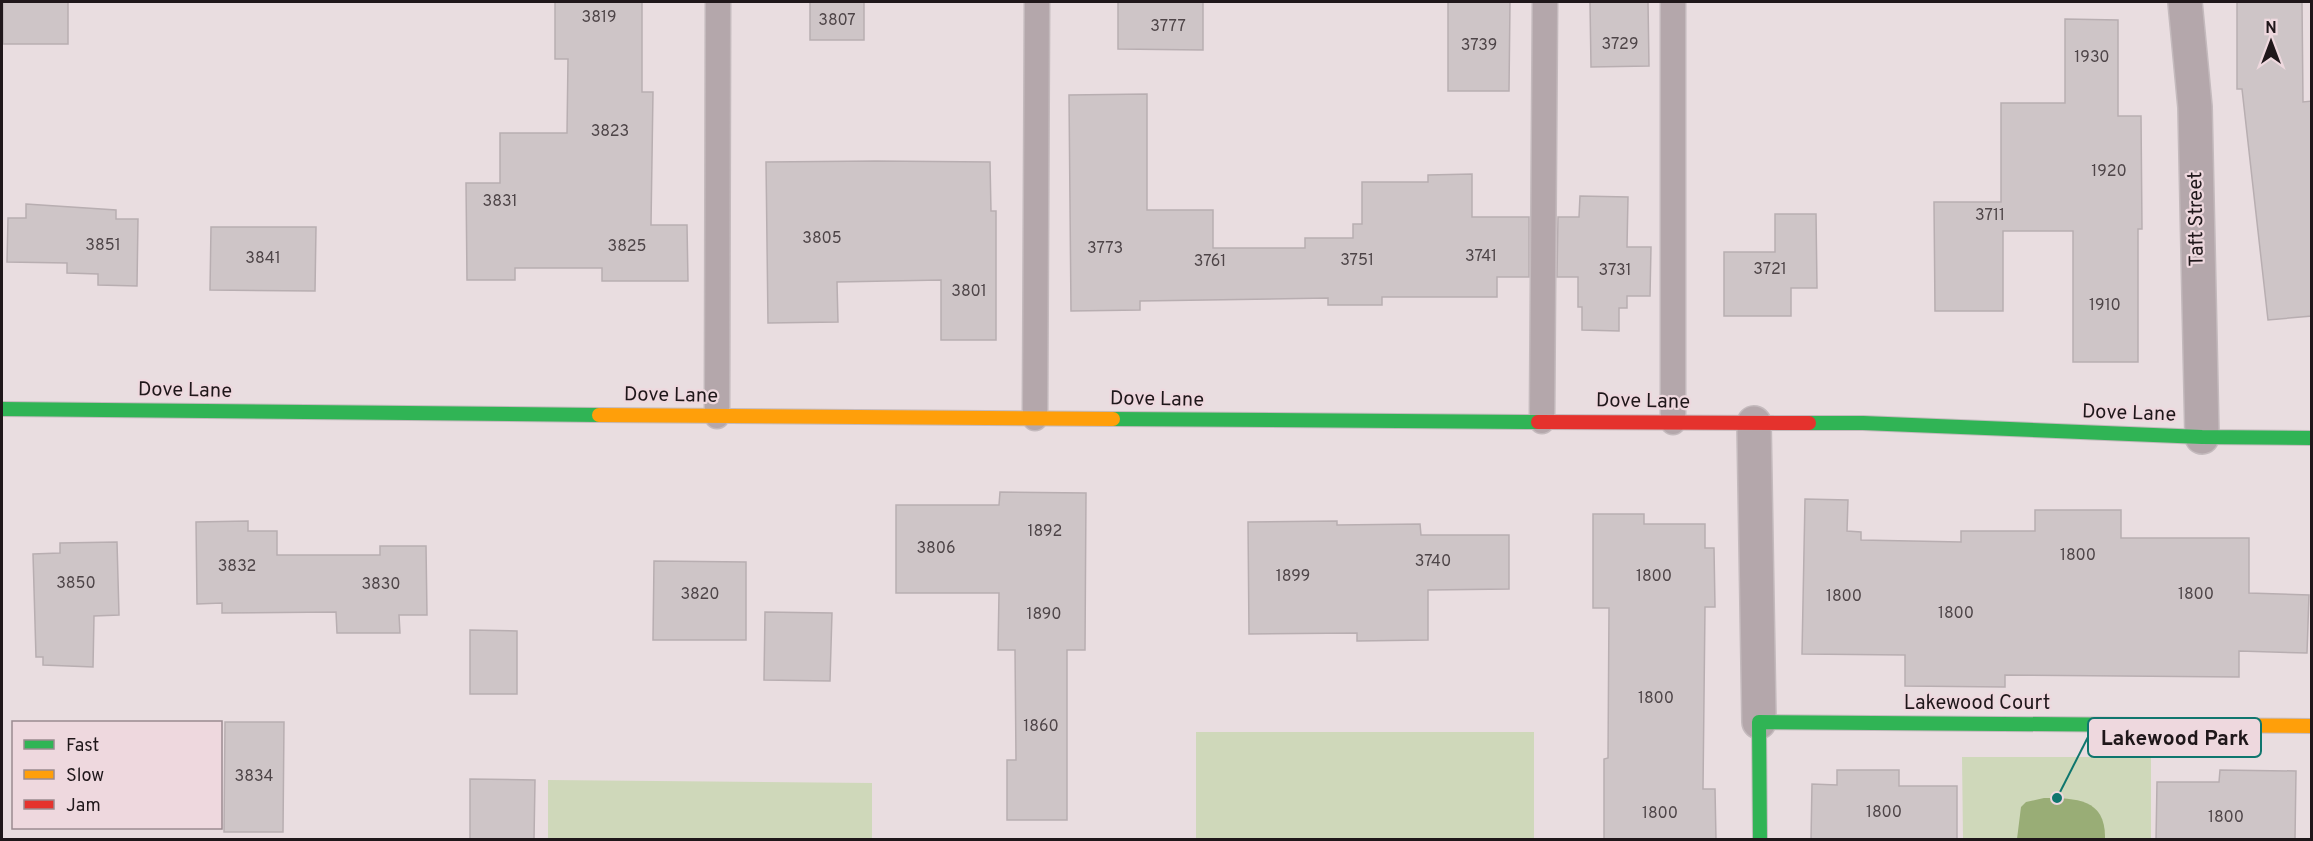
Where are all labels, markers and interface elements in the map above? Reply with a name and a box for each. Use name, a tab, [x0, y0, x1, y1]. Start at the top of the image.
house number: 3819	[582, 8, 616, 28]
house number: 3807	[818, 11, 856, 31]
north arrow	[2241, 12, 2301, 72]
house number: 3777	[1150, 17, 1186, 37]
text: N	[2265, 19, 2277, 39]
house number: 3729	[1602, 35, 1638, 55]
house number: 3739	[1461, 36, 1497, 56]
house number: 1930	[2074, 48, 2110, 68]
house number: 3823	[591, 122, 629, 142]
house number: 1920	[2091, 162, 2127, 182]
street label: Taft Street	[2183, 171, 2211, 267]
house number: 3831	[483, 192, 517, 212]
house number: 3711	[1975, 206, 2005, 226]
house number: 3805	[802, 229, 842, 249]
house number: 3851	[85, 236, 121, 256]
house number: 3825	[608, 237, 646, 257]
house number: 3773	[1087, 239, 1123, 259]
house number: 3741	[1465, 247, 1497, 267]
house number: 3841	[245, 249, 281, 269]
house number: 3751	[1340, 251, 1374, 271]
house number: 3761	[1194, 252, 1226, 272]
house number: 3721	[1753, 260, 1787, 280]
house number: 3731	[1598, 261, 1632, 281]
house number: 3801	[951, 282, 987, 302]
house number: 1910	[2089, 296, 2121, 316]
street label: Dove Lane	[138, 377, 232, 405]
street label: Dove Lane	[624, 382, 718, 410]
street label: Dove Lane	[1110, 386, 1204, 414]
street label: Dove Lane	[1596, 388, 1690, 416]
street label: Dove Lane	[2081, 399, 2177, 429]
house number: 1892	[1028, 522, 1062, 542]
house number: 3806	[916, 539, 956, 559]
house number: 1800	[2060, 546, 2096, 566]
house number: 3740	[1415, 552, 1451, 572]
house number: 3832	[218, 557, 256, 577]
house number: 1899	[1276, 567, 1310, 587]
house number: 1800	[1636, 567, 1672, 587]
house number: 3850	[56, 574, 96, 594]
house number: 3830	[361, 575, 401, 595]
house number: 3820	[680, 585, 720, 605]
house number: 1800	[2178, 585, 2214, 605]
house number: 1800	[1826, 587, 1862, 607]
house number: 1800	[1938, 604, 1974, 624]
house number: 1890	[1026, 605, 1062, 625]
house number: 1800	[1638, 689, 1674, 709]
street label: Lakewood Court	[1904, 691, 2050, 717]
house number: 1860	[1023, 717, 1059, 737]
callout: Lakewood Park	[2088, 718, 2261, 757]
legend	[12, 721, 222, 829]
text: Lakewood Park	[2101, 726, 2250, 753]
text: Fast	[66, 735, 99, 758]
text: Slow	[66, 765, 104, 788]
house number: 3834	[235, 767, 274, 787]
text: Jam	[66, 795, 101, 818]
house number: 1800	[1866, 803, 1902, 823]
house number: 1800	[1642, 804, 1678, 824]
house number: 1800	[2208, 808, 2244, 828]

